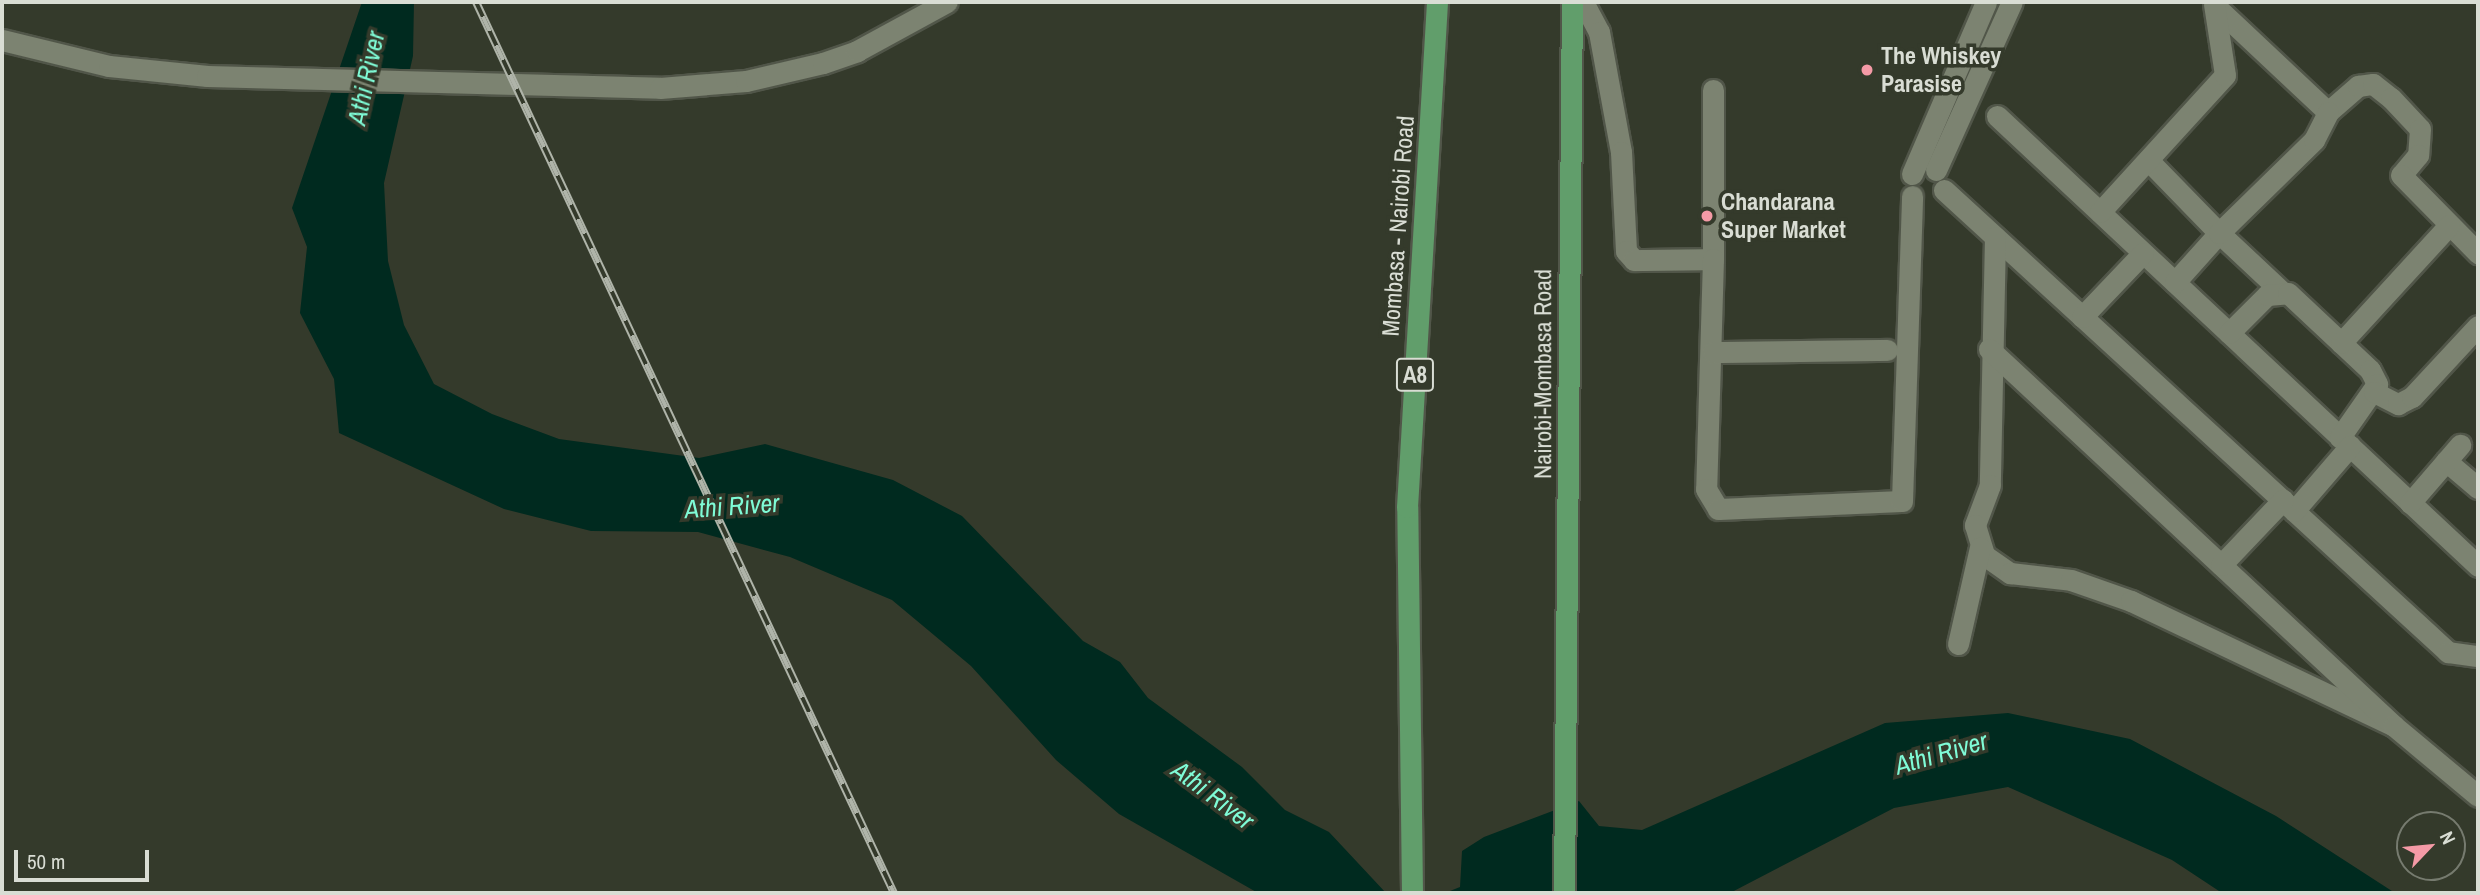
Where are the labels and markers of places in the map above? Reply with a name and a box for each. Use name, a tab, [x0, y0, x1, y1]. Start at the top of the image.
place label: The Whiskey Parasise	[1881, 42, 2001, 98]
marker: The Whiskey Parasise	[1859, 62, 1875, 78]
place label: Chandarana Super Market	[1721, 188, 1846, 244]
marker: Chandarana Super Market	[1699, 208, 1715, 224]

